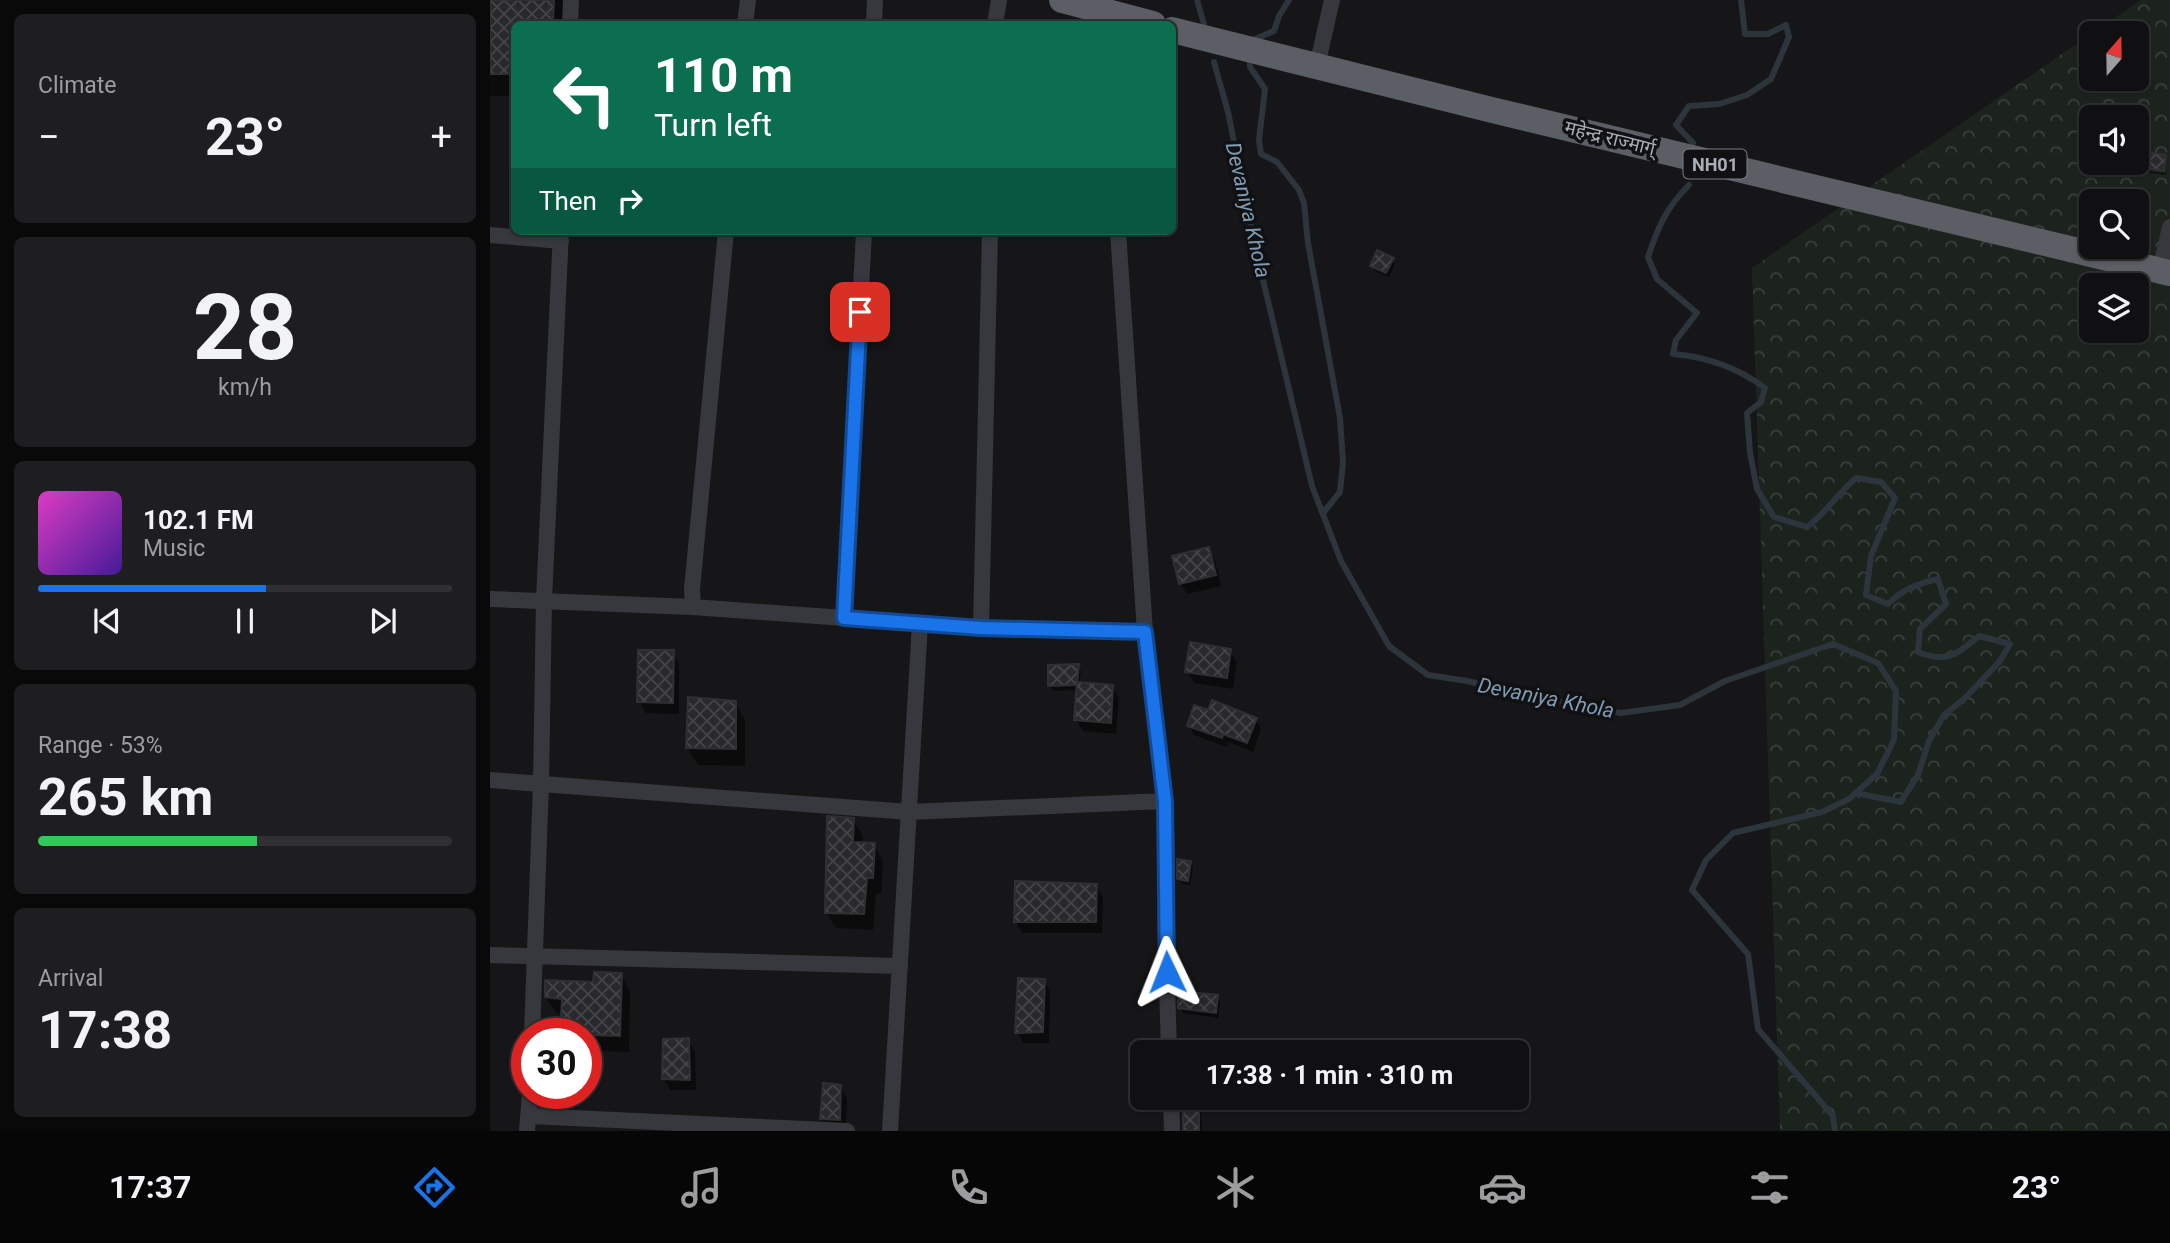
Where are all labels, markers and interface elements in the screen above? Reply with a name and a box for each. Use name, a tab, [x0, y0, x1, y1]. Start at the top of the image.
north arrow	[2079, 21, 2149, 91]
map controls	[2079, 21, 2149, 343]
text: 110 m	[654, 47, 793, 104]
icon: left	[539, 49, 630, 140]
text: Climate	[38, 72, 117, 99]
button: sound	[2079, 105, 2149, 175]
text: Turn left	[654, 106, 772, 144]
text: 23°	[205, 107, 285, 168]
text: −	[38, 115, 60, 159]
text: +	[430, 115, 452, 159]
street label: महेन्द्र राज्मार्ग्	[1562, 116, 1661, 161]
water label: Devaniya Khola	[1221, 140, 1275, 280]
road number: NH01	[1684, 149, 1746, 178]
icon: right	[611, 182, 649, 220]
text: Then	[539, 186, 597, 216]
button: search	[2079, 189, 2149, 259]
button: layers	[2079, 273, 2149, 343]
text: 28	[193, 275, 297, 381]
pin	[830, 282, 890, 342]
icon: arrive	[841, 293, 879, 331]
text: km/h	[218, 374, 272, 401]
text: 102.1 FM	[143, 505, 254, 535]
text: Music	[143, 535, 205, 562]
icon: previous	[88, 602, 126, 640]
icon: pause	[226, 602, 264, 640]
icon: next	[364, 602, 402, 640]
water label: Devaniya Khola	[1476, 673, 1616, 723]
text: Range · 53%	[38, 732, 163, 759]
text: 265 km	[38, 767, 213, 828]
position arrow	[1130, 935, 1204, 1009]
text: Arrival	[38, 965, 103, 992]
text: 17:38	[38, 1000, 172, 1061]
speed limit sign: 30	[511, 1018, 602, 1109]
text: 17:38 · 1 min · 310 m	[1206, 1060, 1453, 1090]
icon: directions	[410, 1163, 459, 1212]
icon: music	[677, 1163, 726, 1212]
icon: phone	[944, 1163, 993, 1212]
icon: climate	[1211, 1163, 1260, 1212]
icon: car	[1478, 1163, 1527, 1212]
icon: filters	[1745, 1163, 1794, 1212]
text: 17:37	[109, 1168, 191, 1206]
text: 23°	[2012, 1168, 2061, 1206]

